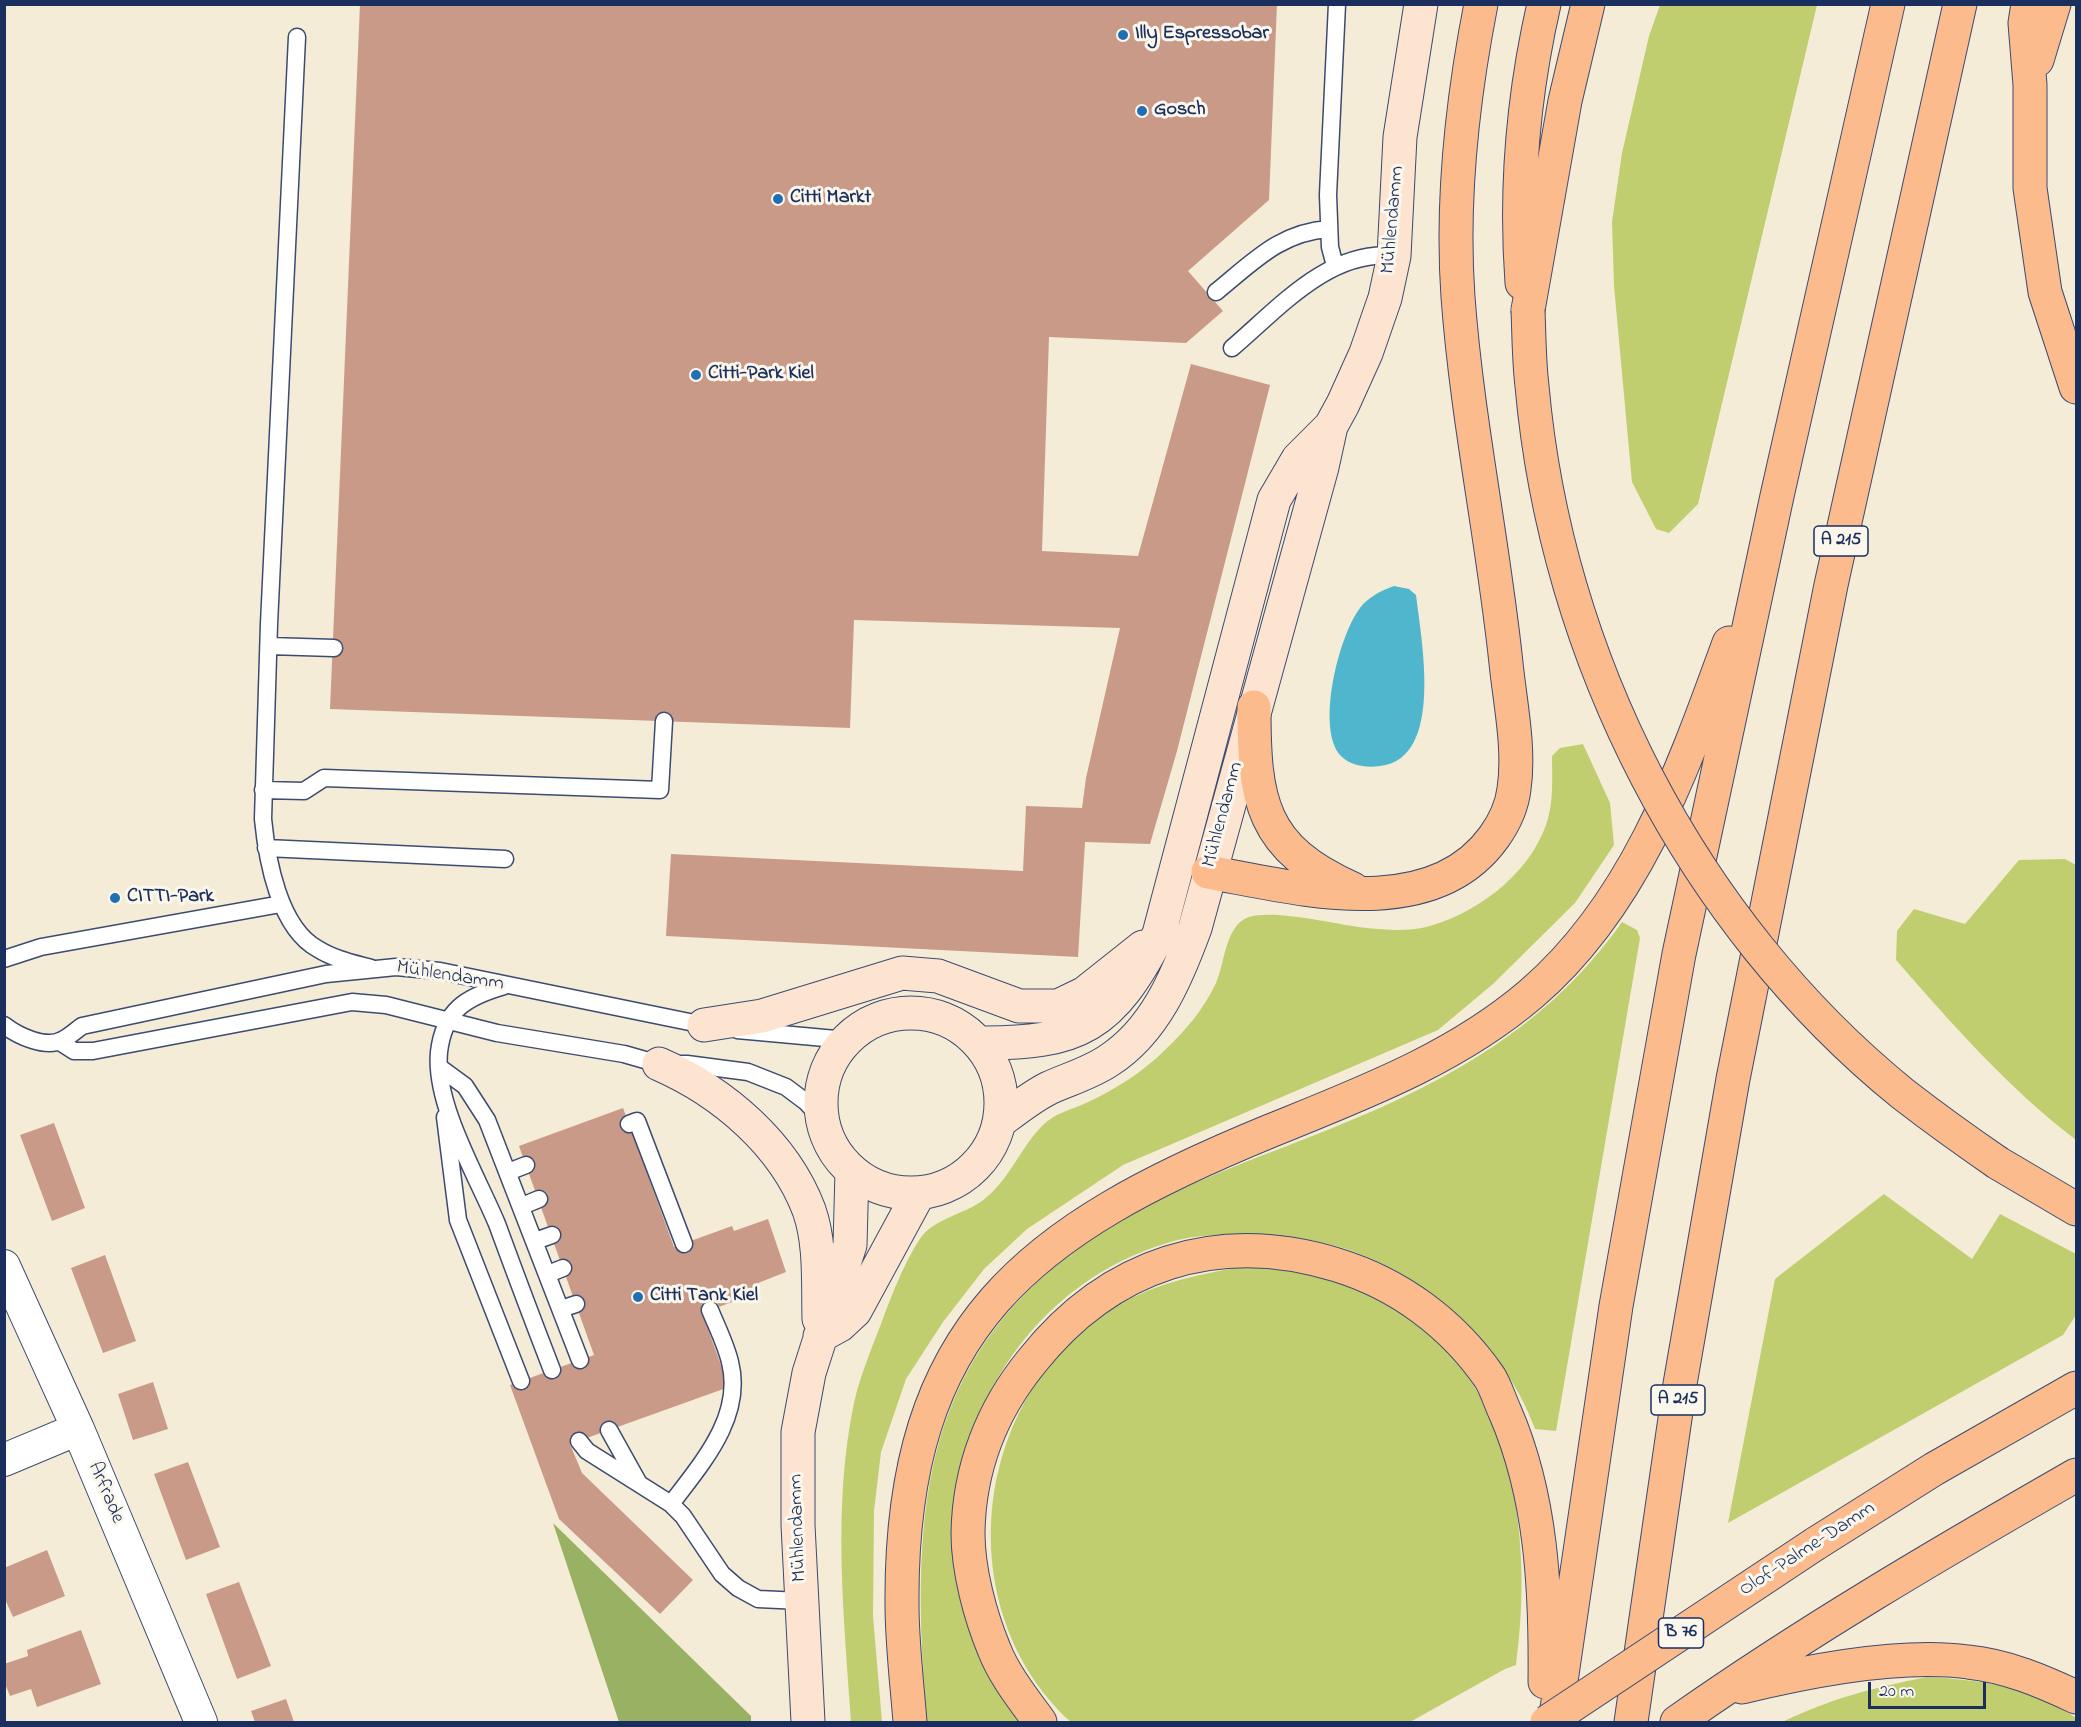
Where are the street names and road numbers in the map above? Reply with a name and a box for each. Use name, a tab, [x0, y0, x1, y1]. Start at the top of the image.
street label: Mühlendamm	[1377, 165, 1411, 275]
road number: A 215	[1814, 526, 1868, 556]
street label: Mühlendamm	[1198, 760, 1250, 870]
street label: Mühlendamm	[395, 957, 505, 997]
road number: A 215	[1651, 1385, 1705, 1415]
street label: Arfrade	[81, 1459, 129, 1527]
street label: Mühlendamm	[785, 1473, 813, 1583]
street label: Olof-Palme-Damm	[1736, 1497, 1880, 1603]
road number: B 76	[1658, 1618, 1704, 1648]

